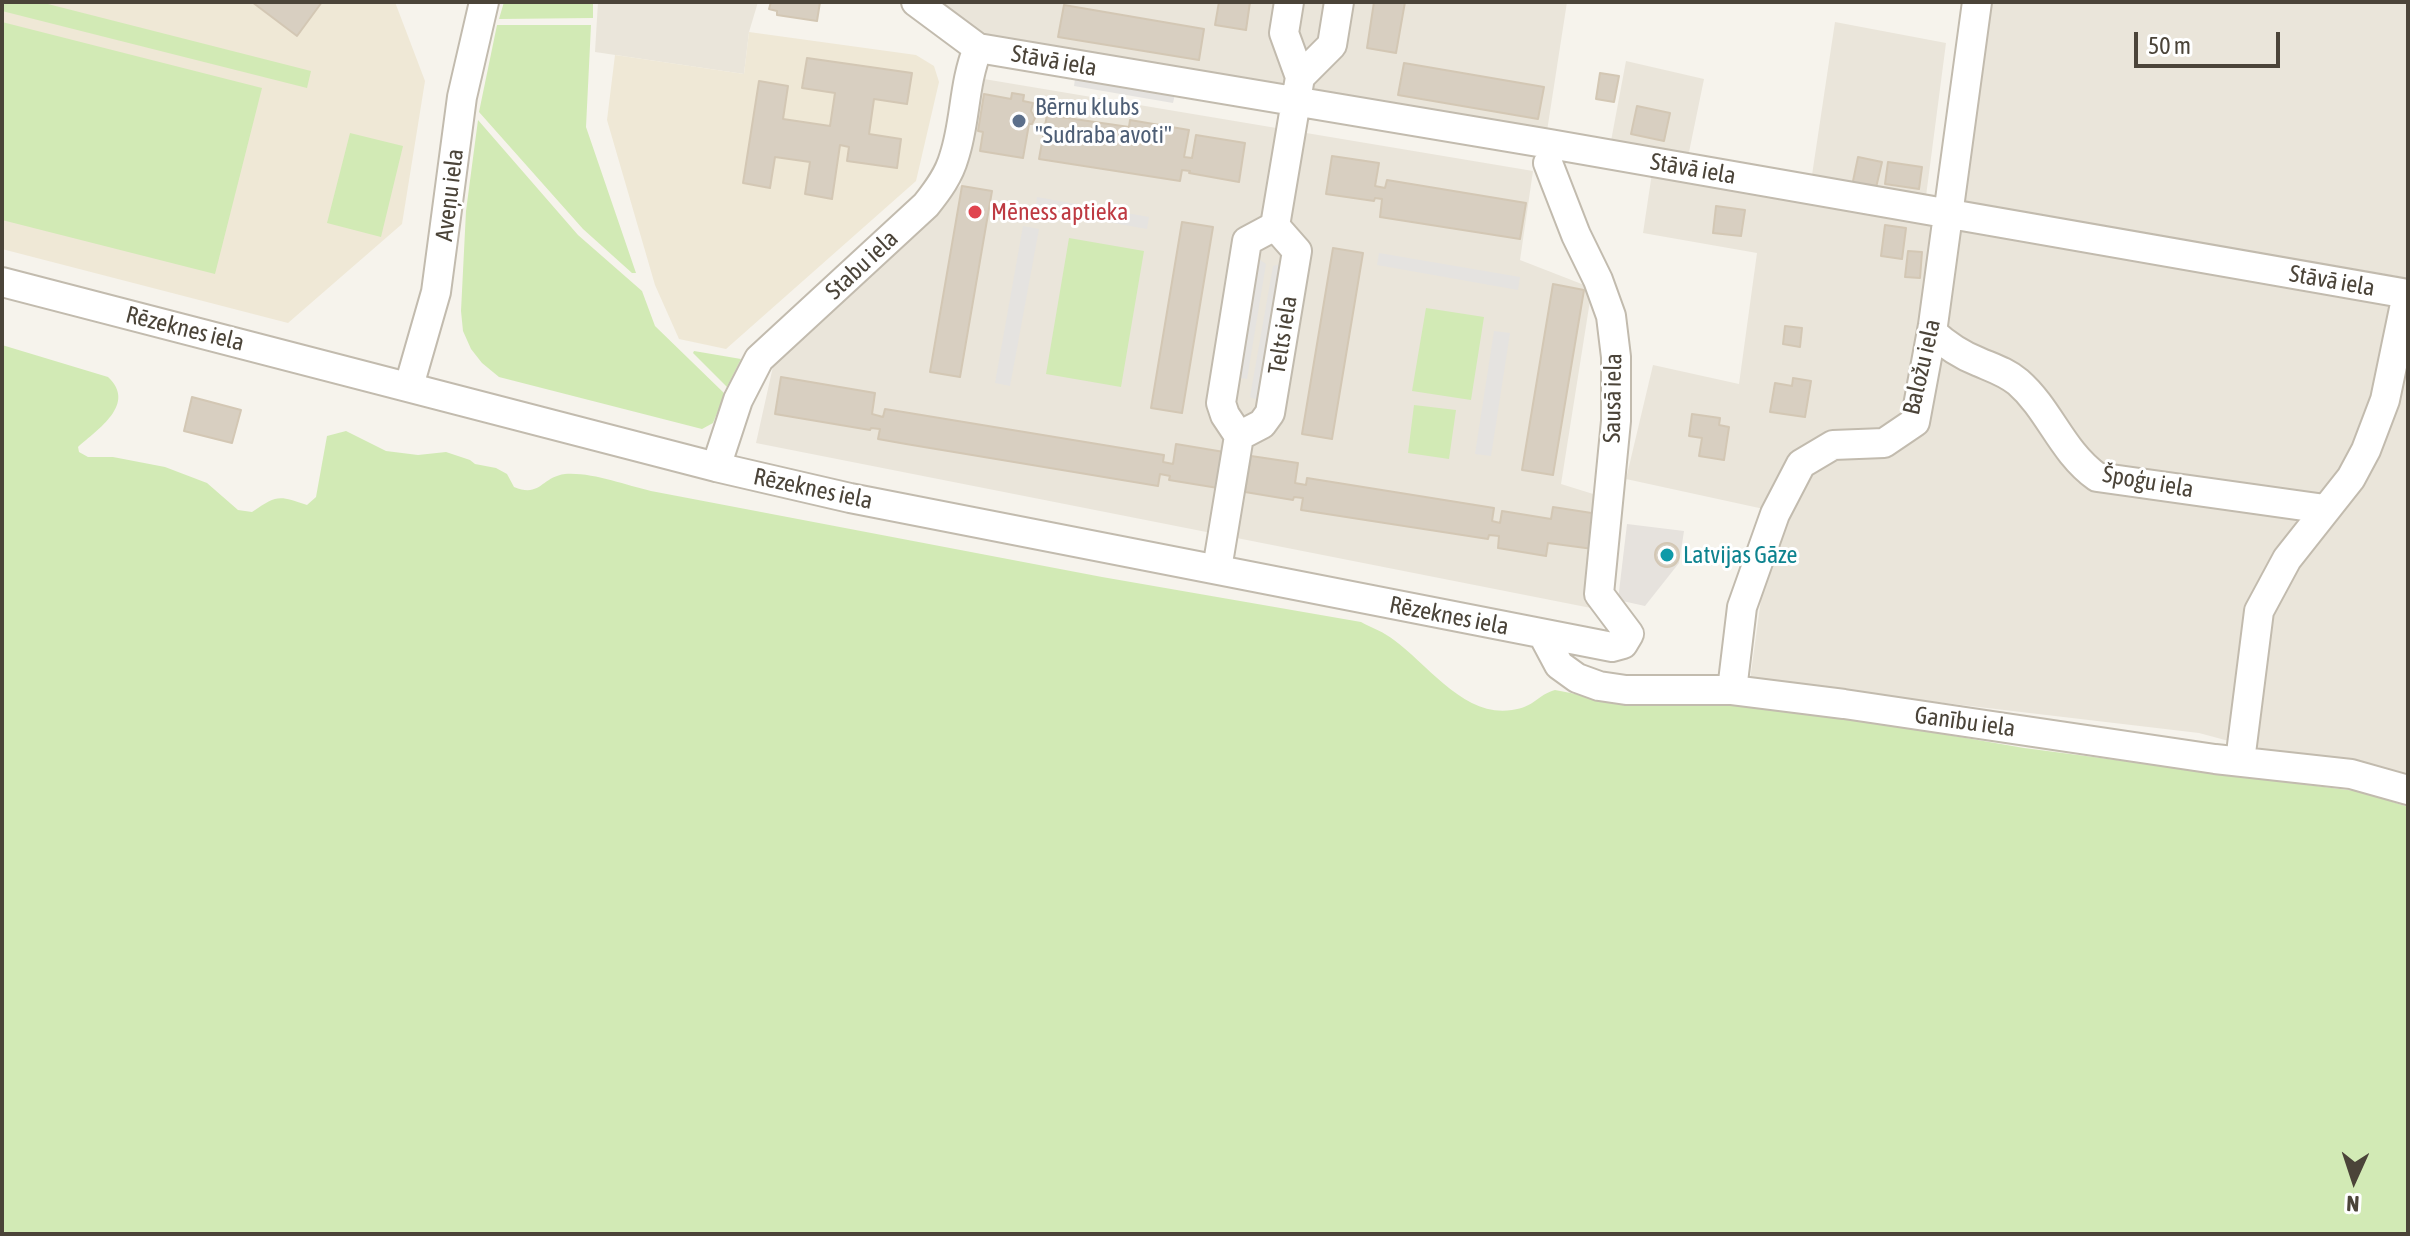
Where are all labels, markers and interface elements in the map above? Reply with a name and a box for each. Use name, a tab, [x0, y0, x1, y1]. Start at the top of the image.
scale bar	[2138, 16, 2284, 66]
text: 50 m	[2148, 32, 2191, 59]
street label: Stāvā iela	[1009, 39, 1099, 83]
place label: Bērnu klubs "Sudraba avoti"	[1035, 93, 1172, 149]
marker: Bērnu klubs "Sudraba avoti"	[1010, 112, 1028, 130]
street label: Aveņu iela	[430, 147, 470, 243]
street label: Stāvā iela	[1648, 147, 1738, 191]
place label: Mēness aptieka	[991, 198, 1128, 226]
marker: Mēness aptieka	[966, 203, 984, 221]
street label: Stabu iela	[820, 224, 904, 306]
street label: Stāvā iela	[2287, 259, 2377, 303]
street label: Telts iela	[1263, 294, 1303, 376]
street label: Rēzeknes iela	[123, 300, 247, 358]
street label: Baložu iela	[1897, 316, 1947, 418]
street label: Sausā iela	[1598, 353, 1628, 443]
street label: Špoģu iela	[2100, 460, 2196, 504]
street label: Rēzeknes iela	[751, 462, 875, 516]
place label: Latvijas Gāze	[1683, 541, 1797, 569]
marker: Latvijas Gāze	[1658, 546, 1676, 564]
street label: Rēzeknes iela	[1387, 590, 1511, 642]
street label: Ganību iela	[1913, 701, 2017, 743]
north arrow	[2314, 1140, 2394, 1220]
text: N	[2346, 1191, 2360, 1217]

